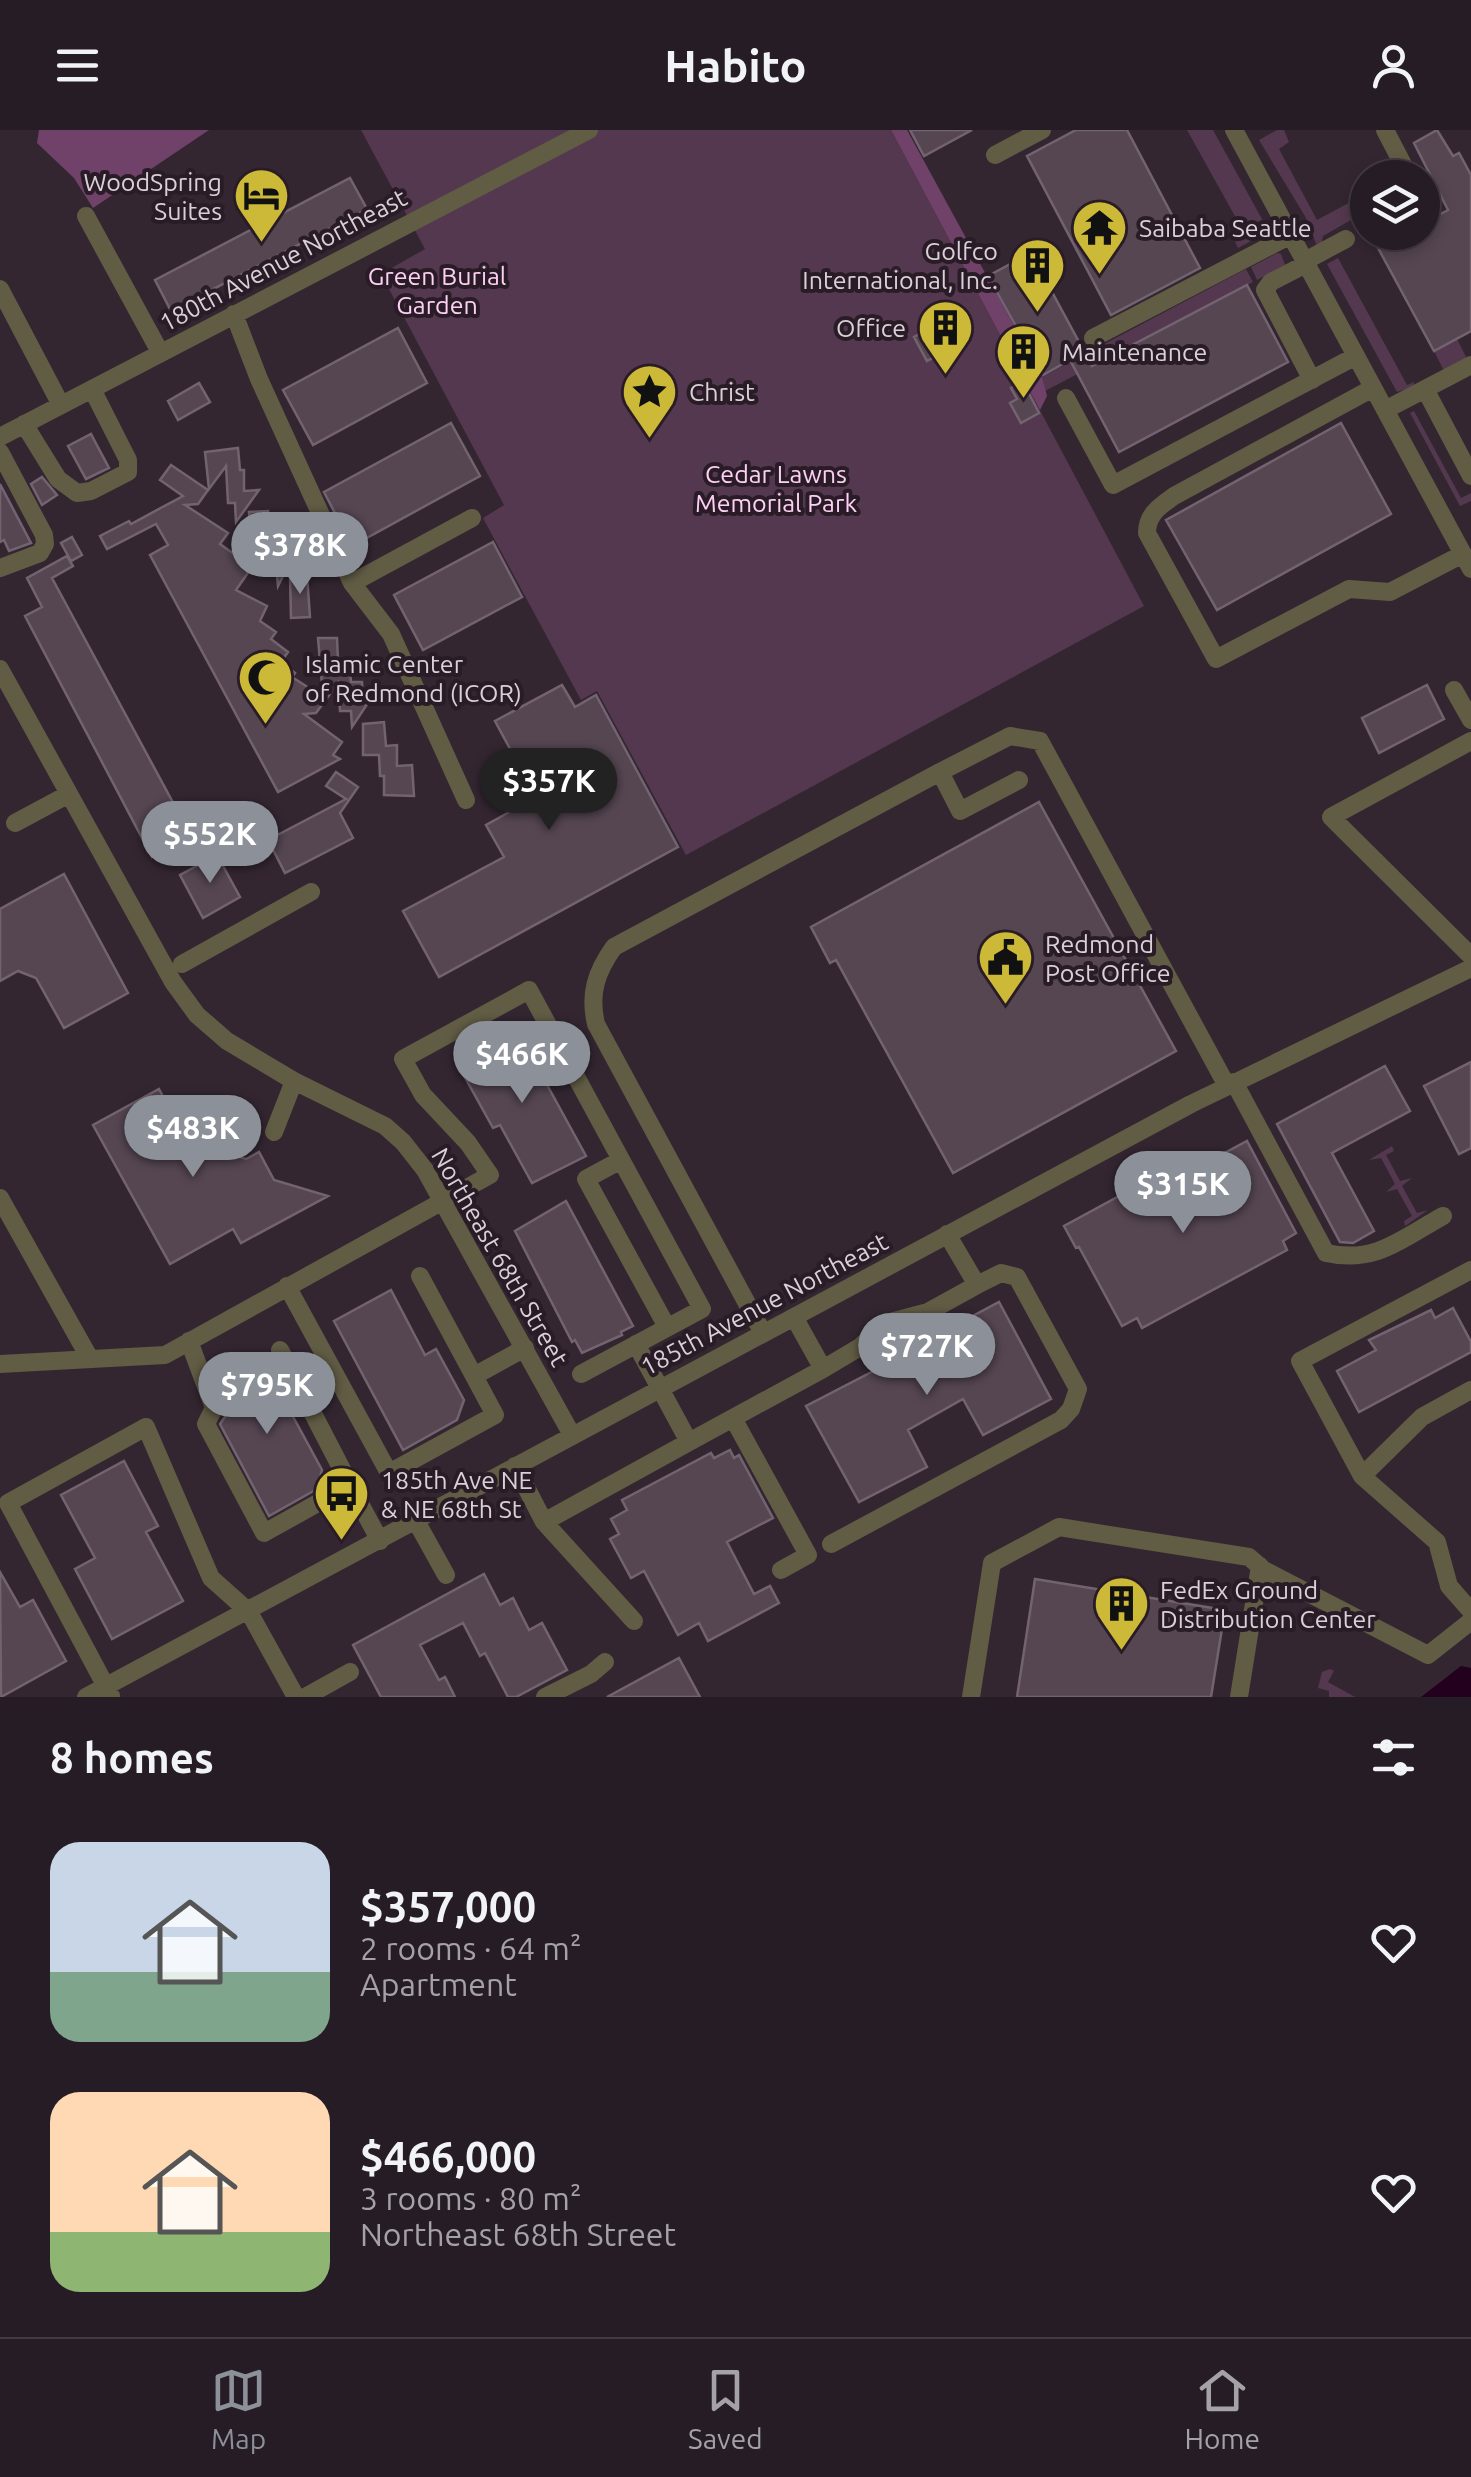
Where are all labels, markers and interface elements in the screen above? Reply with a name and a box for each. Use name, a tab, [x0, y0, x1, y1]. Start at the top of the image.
icon: menu	[50, 38, 105, 93]
icon: person	[1366, 38, 1421, 93]
text: Habito	[664, 40, 807, 91]
map controls	[1350, 160, 1440, 250]
button: layers	[1350, 160, 1440, 250]
hotel icon: WoodSpring Suites	[231, 166, 291, 245]
place label: WoodSpring Suites	[83, 168, 222, 225]
street label: 180th Avenue Northeast	[155, 183, 411, 337]
temple icon: Saibaba Seattle	[1070, 198, 1130, 277]
place label: Saibaba Seattle	[1139, 214, 1311, 242]
building icon: Golfco International, Inc.	[1007, 235, 1067, 314]
place label: Golfco International, Inc.	[802, 237, 998, 294]
park label: Green Burial Garden	[368, 262, 506, 319]
building icon: Office	[915, 298, 975, 377]
place label: Office	[836, 314, 906, 342]
building icon: Maintenance	[993, 322, 1053, 401]
place label: Maintenance	[1062, 338, 1207, 366]
place icon: Christ	[620, 362, 680, 441]
place label: Christ	[689, 378, 755, 406]
park label: Cedar Lawns Memorial Park	[695, 460, 857, 517]
pin: $378K	[230, 512, 370, 597]
text: $378K	[253, 526, 347, 562]
mosque icon: Islamic Center of Redmond (ICOR)	[236, 648, 296, 727]
place label: Islamic Center of Redmond (ICOR)	[305, 650, 522, 707]
pin: $357K	[479, 748, 619, 833]
text: $357K	[502, 762, 596, 798]
pin: $552K	[140, 801, 280, 886]
text: $552K	[163, 815, 257, 851]
public building icon: Redmond Post Office	[976, 928, 1036, 1007]
place label: Redmond Post Office	[1045, 930, 1171, 987]
pin: $466K	[452, 1021, 592, 1106]
text: $466K	[475, 1035, 569, 1071]
pin: $483K	[123, 1095, 263, 1180]
text: $483K	[146, 1109, 240, 1145]
street label: Northeast 68th Street	[426, 1143, 574, 1371]
pin: $315K	[1113, 1151, 1253, 1236]
text: $315K	[1136, 1165, 1230, 1201]
street label: 185th Avenue Northeast	[636, 1227, 892, 1381]
pin: $727K	[857, 1313, 997, 1398]
text: $727K	[880, 1327, 974, 1363]
pin: $795K	[197, 1352, 337, 1437]
text: $795K	[220, 1366, 314, 1402]
bus stop icon: 185th Ave NE & NE 68th St	[312, 1464, 372, 1543]
place label: 185th Ave NE & NE 68th St	[381, 1466, 533, 1523]
building icon: FedEx Ground Distribution Center	[1091, 1574, 1151, 1653]
place label: FedEx Ground Distribution Center	[1160, 1576, 1376, 1633]
icon: filters	[1366, 1730, 1421, 1785]
text: 8 homes	[50, 1734, 214, 1781]
icon: home	[130, 1882, 250, 2002]
text: $357,000	[360, 1883, 536, 1930]
icon: heart	[1366, 1915, 1421, 1970]
text: 2 rooms · 64 m²	[360, 1930, 581, 1966]
text: Apartment	[360, 1966, 517, 2002]
icon: home	[130, 2132, 250, 2252]
text: $466,000	[360, 2133, 536, 2180]
icon: heart	[1366, 2165, 1421, 2220]
text: 3 rooms · 80 m²	[360, 2180, 581, 2216]
text: Northeast 68th Street	[360, 2216, 676, 2252]
tab: Map	[211, 2363, 266, 2454]
tab: Saved	[688, 2363, 763, 2454]
tab: Home	[1184, 2363, 1260, 2454]

